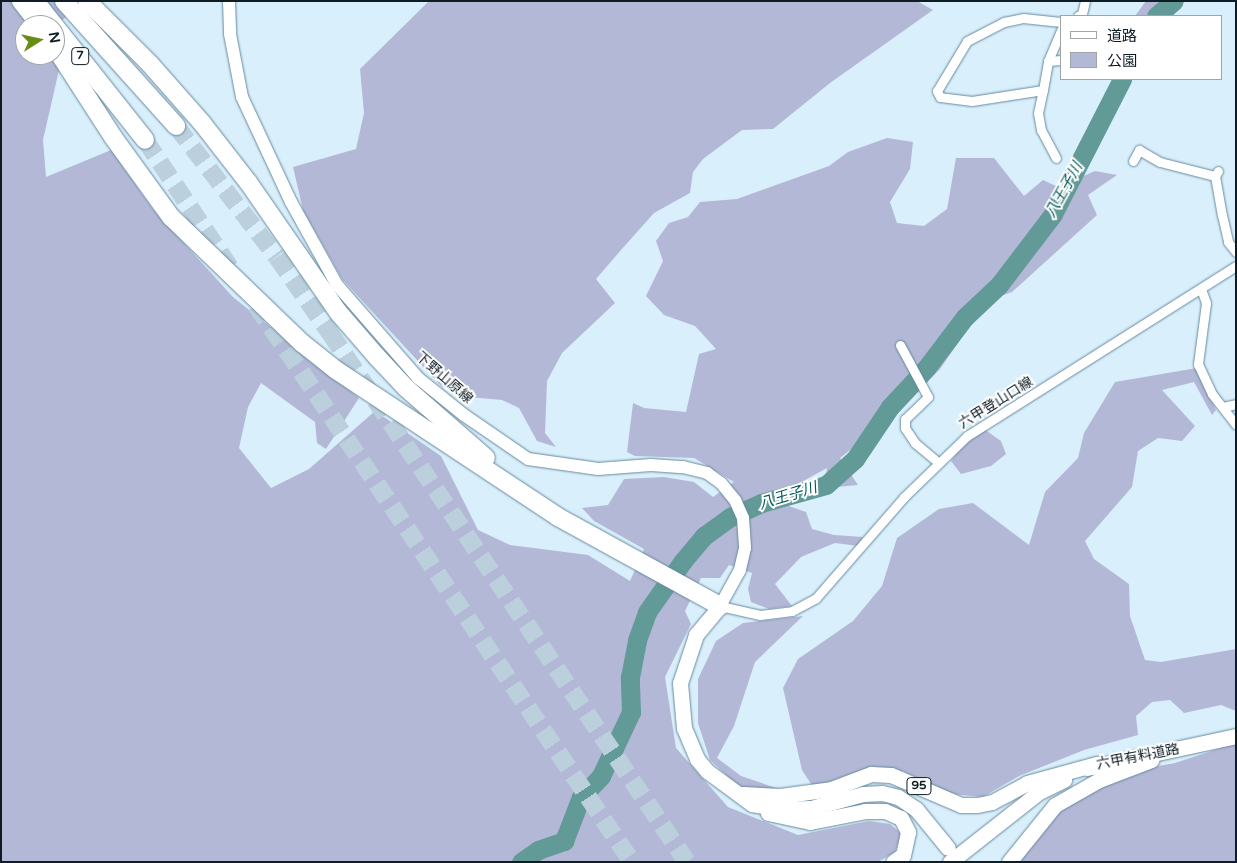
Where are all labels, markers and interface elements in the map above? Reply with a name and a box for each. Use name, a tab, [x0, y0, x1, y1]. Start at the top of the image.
north arrow	[15, 15, 65, 65]
legend	[1060, 15, 1222, 80]
text: 道路	[1107, 27, 1137, 45]
text: N	[45, 30, 64, 44]
road number: 7	[70, 46, 90, 66]
text: 公園	[1107, 52, 1137, 70]
water label: 八王子川	[1042, 159, 1086, 221]
street label: 下野山原線	[412, 349, 476, 407]
street label: 六甲登山口線	[956, 374, 1036, 432]
water label: 八王子川	[757, 479, 819, 513]
street label: 六甲有料道路	[1095, 741, 1181, 773]
road number: 95	[905, 776, 933, 796]

